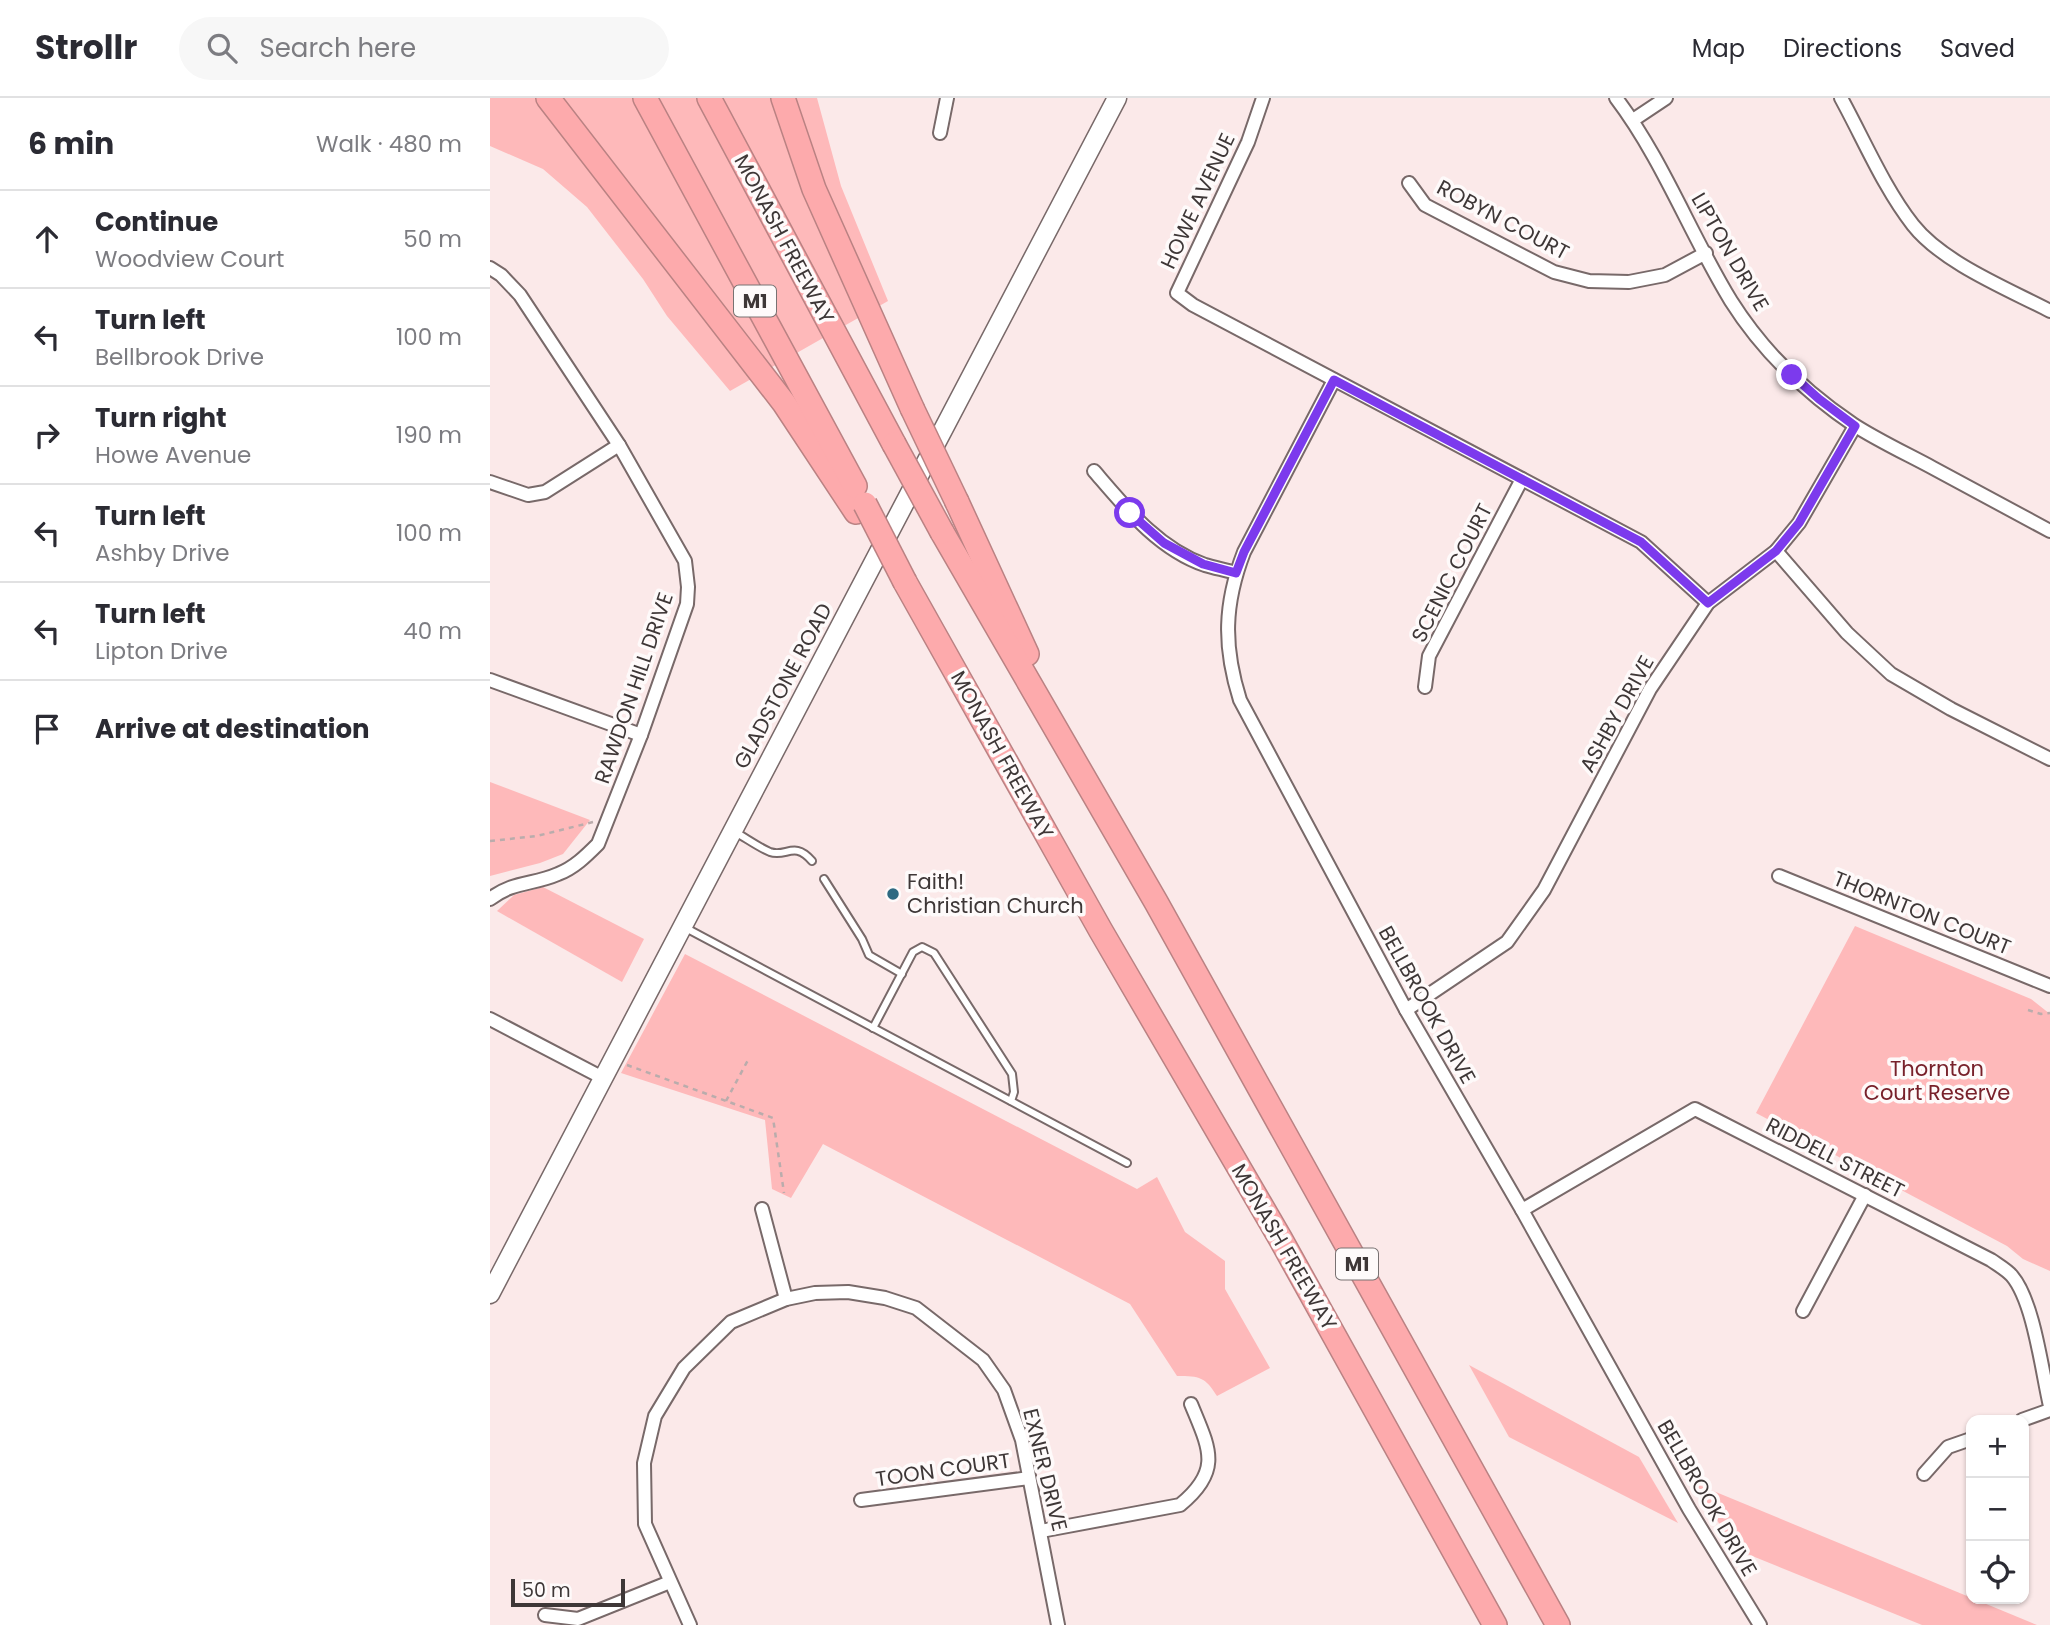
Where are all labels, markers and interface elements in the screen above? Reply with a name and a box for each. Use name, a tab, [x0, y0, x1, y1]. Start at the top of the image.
search box	[179, 17, 669, 80]
text: Strollr	[35, 24, 137, 71]
icon: search	[203, 29, 241, 67]
text: Search here	[259, 30, 416, 66]
text: Map	[1692, 32, 1745, 65]
text: Directions	[1783, 32, 1902, 65]
text: Saved	[1940, 32, 2015, 65]
text: 6 min	[28, 122, 114, 165]
text: Walk · 480 m	[316, 128, 462, 160]
street label: HOWE AVENUE	[1153, 128, 1242, 273]
street label: MONASH FREEWAY	[728, 149, 841, 328]
street label: ROBYN COURT	[1432, 173, 1574, 267]
street label: LIPTON DRIVE	[1685, 187, 1776, 316]
text: Continue	[95, 204, 218, 240]
icon: ahead	[28, 220, 66, 258]
text: 50 m	[403, 223, 462, 255]
text: Woodview Court	[95, 243, 284, 275]
road number: M1	[734, 286, 776, 316]
text: Turn left	[95, 302, 206, 338]
icon: left	[28, 318, 66, 356]
text: 100 m	[396, 321, 462, 353]
text: Bellbrook Drive	[95, 341, 264, 373]
route end	[1776, 359, 1807, 390]
text: Turn right	[95, 400, 227, 436]
icon: right	[28, 416, 66, 454]
text: 190 m	[396, 419, 462, 451]
text: Howe Avenue	[95, 439, 251, 471]
route start	[1114, 497, 1145, 528]
text: Turn left	[95, 498, 206, 534]
street label: SCENIC COURT	[1404, 498, 1499, 647]
icon: left	[28, 514, 66, 552]
text: 100 m	[396, 517, 462, 549]
text: Ashby Drive	[95, 537, 230, 569]
street label: RAWDON HILL DRIVE	[587, 588, 680, 787]
text: Turn left	[95, 596, 206, 632]
street label: GLADSTONE ROAD	[727, 598, 839, 774]
icon: left	[28, 612, 66, 650]
text: 40 m	[403, 615, 462, 647]
text: Lipton Drive	[95, 635, 228, 667]
street label: ASHBY DRIVE	[1572, 650, 1661, 777]
street label: MONASH FREEWAY	[944, 666, 1061, 844]
icon: arrive	[28, 710, 66, 748]
text: Arrive at destination	[95, 711, 370, 747]
street label: THORNTON COURT	[1829, 864, 2015, 961]
place label: Faith! Christian Church	[907, 867, 1084, 920]
marker: Faith! Christian Church	[885, 886, 901, 902]
street label: BELLBROOK DRIVE	[1372, 921, 1483, 1089]
park label: Thornton Court Reserve	[1864, 1054, 2010, 1107]
street label: RIDDELL STREET	[1761, 1110, 1909, 1205]
street label: MONASH FREEWAY	[1225, 1158, 1344, 1335]
road number: M1	[1336, 1248, 1378, 1280]
street label: EXNER DRIVE	[1016, 1405, 1075, 1534]
street label: BELLBROOK DRIVE	[1651, 1414, 1764, 1581]
map controls	[1966, 1415, 2029, 1604]
button: +	[1966, 1415, 2029, 1478]
street label: TOON COURT	[874, 1446, 1012, 1493]
button: −	[1966, 1478, 2029, 1541]
button: locate	[1966, 1541, 2029, 1604]
scale bar	[511, 1576, 625, 1608]
text: 50 m	[522, 1577, 571, 1604]

